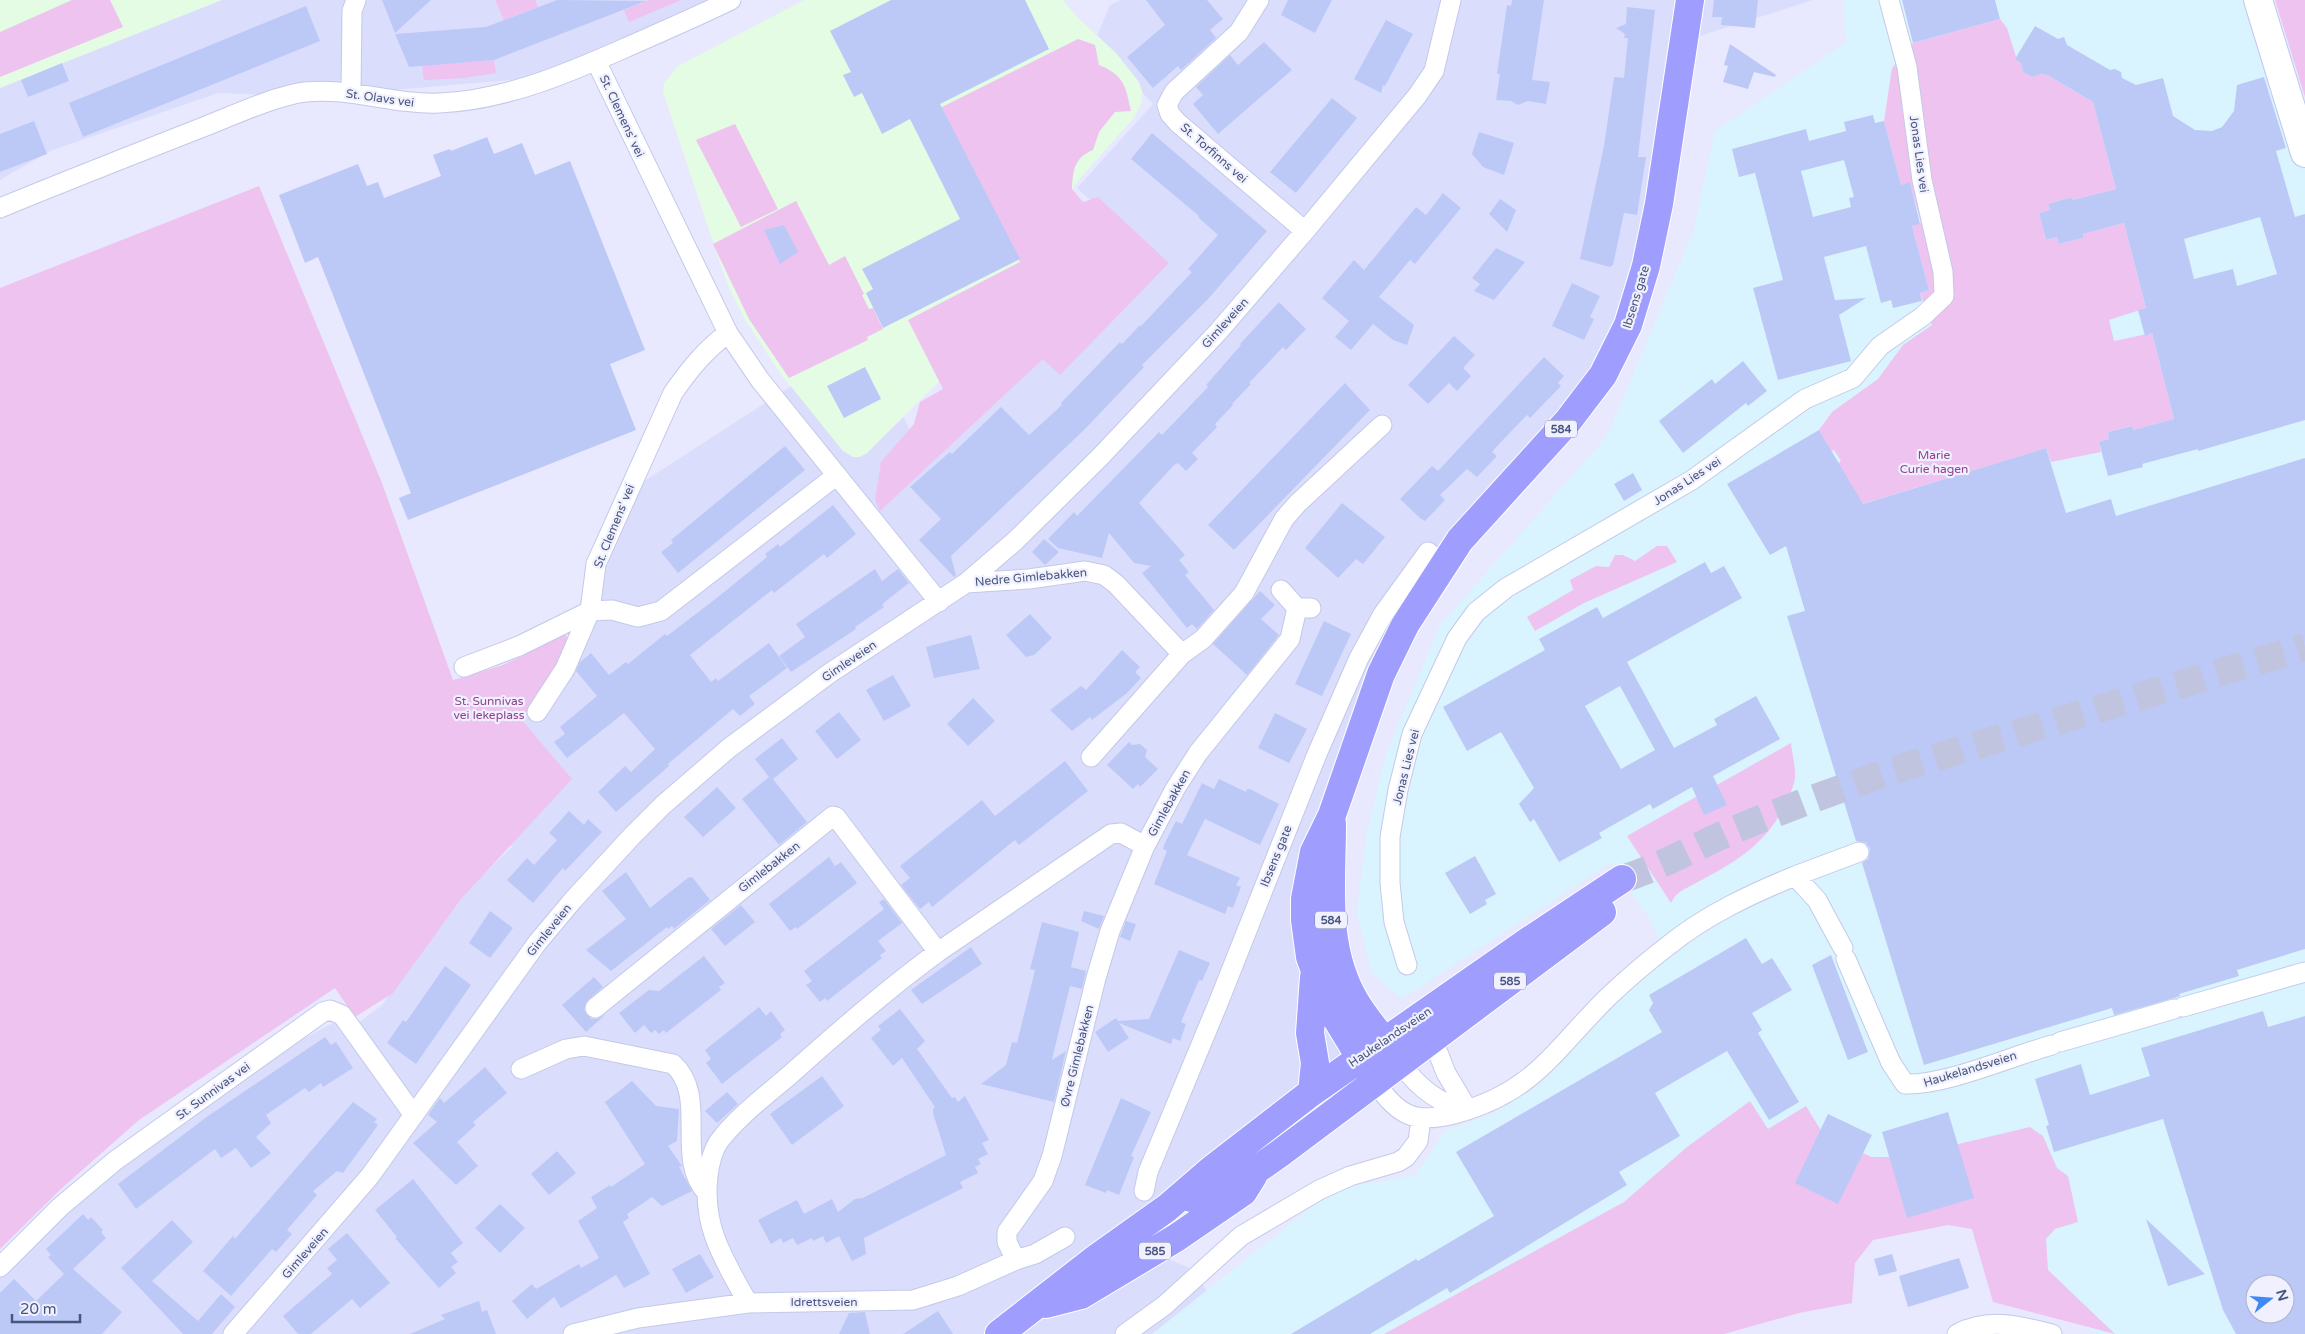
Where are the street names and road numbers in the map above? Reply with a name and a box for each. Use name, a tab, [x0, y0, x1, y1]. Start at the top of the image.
street label: St. Clemens' vei	[597, 73, 647, 159]
street label: St. Olavs vei	[345, 86, 415, 110]
street label: Jonas Lies vei	[1907, 115, 1931, 193]
street label: St. Torfinns vei	[1178, 120, 1250, 186]
street label: Ibsens gate	[1620, 264, 1652, 330]
street label: Gimleveien	[1199, 295, 1251, 351]
road number: 584	[1545, 420, 1577, 438]
street label: Jonas Lies vei	[1651, 454, 1723, 508]
street label: St. Clemens' vei	[591, 482, 637, 570]
street label: Nedre Gimlebakken	[974, 565, 1088, 589]
street label: Gimleveien	[819, 638, 879, 684]
street label: Jonas Lies vei	[1390, 728, 1422, 806]
street label: Gimlebakken	[1145, 767, 1193, 839]
street label: Ibsens gate	[1257, 823, 1295, 889]
street label: Gimlebakken	[735, 839, 803, 895]
street label: Gimleveien	[524, 901, 574, 959]
road number: 584	[1315, 912, 1347, 928]
road number: 585	[1494, 972, 1526, 989]
street label: Øvre Gimlebakken	[1058, 1004, 1096, 1108]
street label: Haukelandsveien	[1346, 1004, 1434, 1070]
street label: Haukelandsveien	[1922, 1048, 2018, 1090]
street label: St. Sunnivas vei	[173, 1059, 253, 1123]
street label: Gimleveien	[279, 1225, 331, 1281]
road number: 585	[1139, 1242, 1171, 1260]
street label: Idrettsveien	[790, 1295, 858, 1309]

